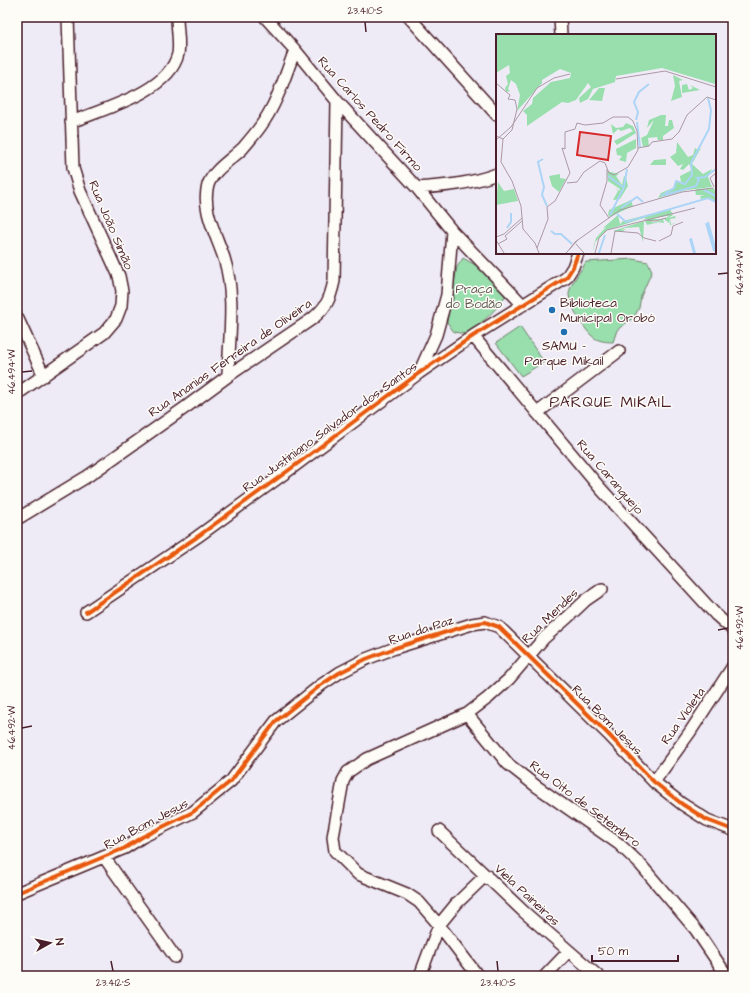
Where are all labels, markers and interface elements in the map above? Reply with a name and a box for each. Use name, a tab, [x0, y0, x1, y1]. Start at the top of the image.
text: 23.410°S	[347, 4, 383, 18]
inset map	[496, 34, 716, 254]
street label: Rua Carlos Pedro Firmo	[313, 53, 427, 176]
street label: Rua João Simão	[84, 178, 138, 273]
text: 46.494°W	[733, 250, 747, 296]
park label: Praça do Bodão	[446, 280, 503, 313]
street label: Rua Ananias Ferreira de Oliveira	[145, 294, 316, 421]
place label: Biblioteca Municipal Orobó	[560, 294, 656, 327]
marker: Biblioteca Municipal Orobó	[547, 305, 557, 315]
marker: SAMU - Parque Mikail	[559, 327, 569, 337]
place label: SAMU - Parque Mikail	[525, 337, 603, 370]
text: 46.494°W	[5, 349, 19, 395]
street label: Rua Justiniano Salvador dos Santos	[239, 357, 421, 497]
district label: PARQUE MIKAIL	[550, 392, 672, 413]
street label: Rua Caranguejo	[572, 436, 648, 519]
street label: Rua Mendes	[518, 584, 583, 648]
text: 46.492°W	[733, 605, 747, 650]
street label: Rua da Paz	[386, 611, 456, 649]
street label: Rua Bom Jesus	[568, 681, 647, 760]
street label: Rua Violeta	[657, 683, 710, 748]
text: 46.492°W	[5, 705, 19, 750]
street label: Rua Oito de Setembro	[526, 756, 645, 852]
street label: Rua Bom Jesus	[101, 794, 192, 854]
street label: Viela Paineiras	[490, 860, 564, 930]
north arrow	[30, 923, 70, 963]
text: N	[51, 937, 67, 946]
scale bar	[592, 937, 678, 963]
text: 50 m	[598, 943, 629, 960]
text: 23.412°S	[96, 976, 131, 990]
text: 23.410°S	[480, 976, 516, 990]

